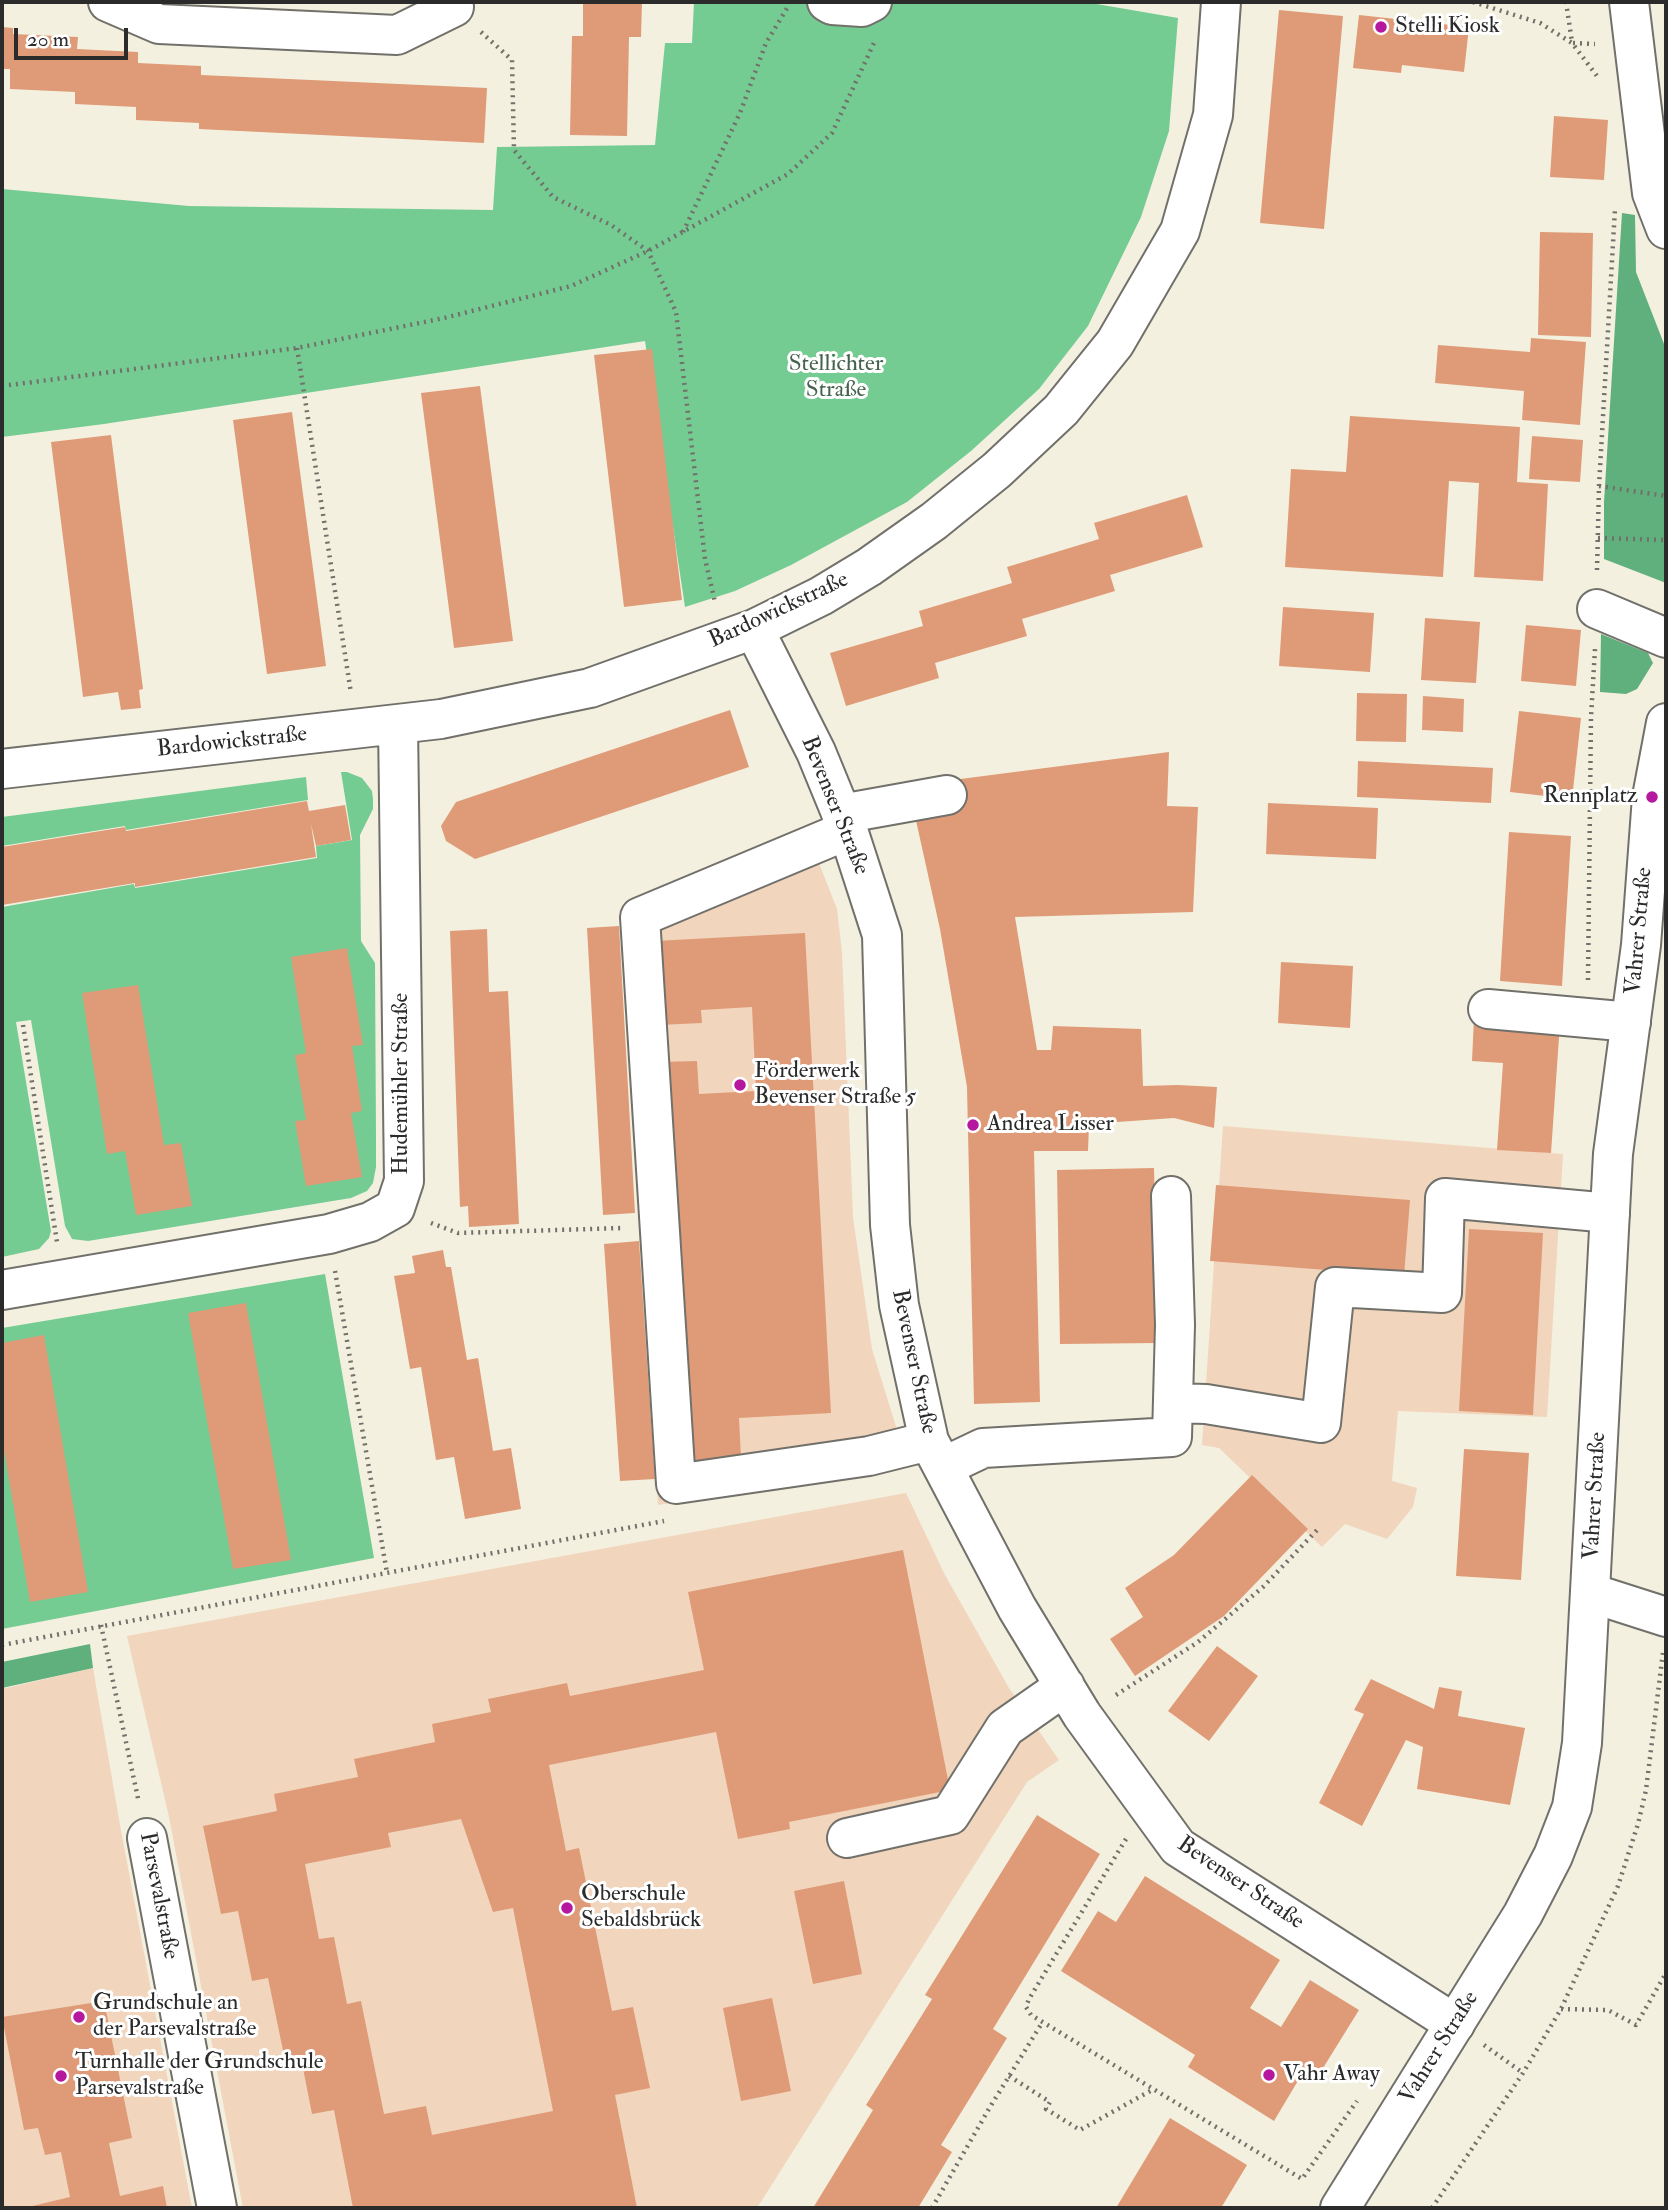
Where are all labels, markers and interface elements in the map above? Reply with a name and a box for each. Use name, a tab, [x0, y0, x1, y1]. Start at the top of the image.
place label: Stelli Kiosk	[1395, 13, 1500, 41]
scale bar	[18, 14, 131, 58]
marker: Stelli Kiosk	[1373, 19, 1389, 35]
text: 20 m	[27, 26, 69, 53]
park label: Stellichter Straße	[789, 351, 883, 405]
street label: Bardowickstraße	[705, 567, 853, 655]
street label: Bardowickstraße	[156, 721, 308, 765]
street label: Bevenser Straße	[794, 733, 874, 879]
place label: Rennplatz	[1543, 783, 1638, 811]
marker: Rennplatz	[1644, 789, 1660, 805]
street label: Vahrer Straße	[1621, 866, 1659, 996]
street label: Hudemühler Straße	[388, 993, 416, 1175]
place label: Förderwerk Bevenser Straße 5	[754, 1058, 916, 1112]
marker: Förderwerk Bevenser Straße 5	[732, 1077, 748, 1093]
place label: Andrea Lisser	[987, 1111, 1114, 1139]
marker: Andrea Lisser	[965, 1117, 981, 1133]
street label: Bevenser Straße	[884, 1287, 942, 1437]
street label: Vahrer Straße	[1579, 1432, 1613, 1560]
street label: Parsevalstraße	[132, 1830, 184, 1962]
street label: Bevenser Straße	[1171, 1831, 1309, 1937]
place label: Oberschule Sebaldsbrück	[581, 1881, 701, 1935]
marker: Oberschule Sebaldsbrück	[559, 1900, 575, 1916]
street label: Vahrer Straße	[1394, 1987, 1486, 2109]
place label: Grundschule an der Parsevalstraße	[93, 1990, 256, 2044]
marker: Grundschule an der Parsevalstraße	[71, 2009, 87, 2025]
place label: Turnhalle der Grundschule Parsevalstraße	[75, 2049, 323, 2103]
place label: Vahr Away	[1283, 2061, 1380, 2089]
marker: Vahr Away	[1261, 2067, 1277, 2083]
marker: Turnhalle der Grundschule Parsevalstraße	[53, 2068, 69, 2084]

